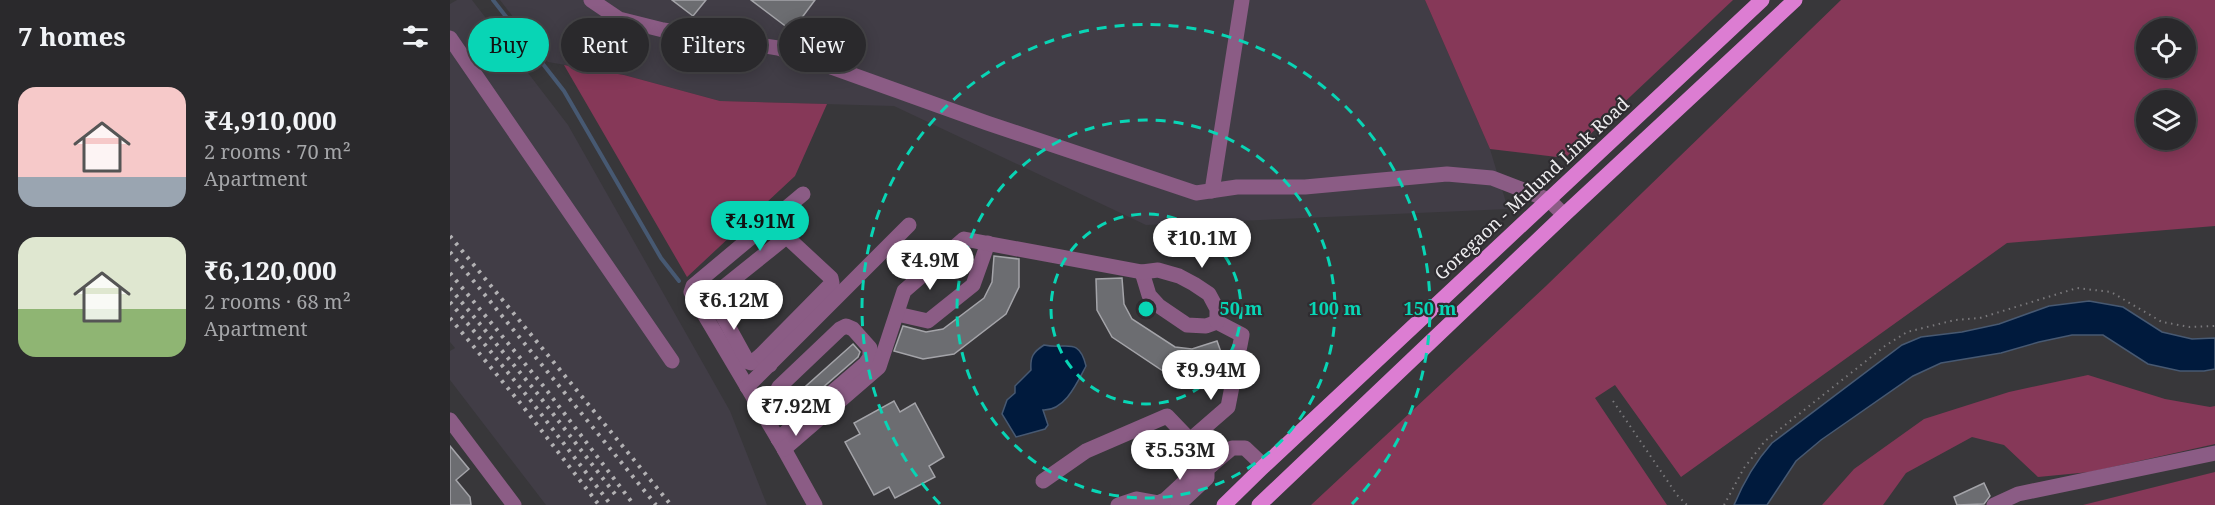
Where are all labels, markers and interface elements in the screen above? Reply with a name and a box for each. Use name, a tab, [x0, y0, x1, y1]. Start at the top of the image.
text: 7 homes	[18, 18, 126, 54]
chip: Buy	[468, 18, 549, 72]
chip: Rent	[561, 18, 649, 72]
chip: Filters	[661, 18, 767, 72]
chip: New	[779, 18, 866, 72]
map controls	[2136, 18, 2196, 150]
button: locate	[2136, 18, 2196, 78]
icon: filters	[399, 20, 432, 53]
button: layers	[2136, 90, 2196, 150]
street label: Goregaon - Mulund Link Road	[1429, 92, 1634, 285]
text: ₹4,910,000	[204, 102, 337, 138]
icon: home	[66, 111, 138, 183]
text: 2 rooms · 70 m²	[204, 138, 351, 165]
text: Apartment	[204, 165, 308, 192]
pin: ₹4.91M	[711, 201, 809, 252]
text: ₹4.91M	[725, 207, 795, 234]
pin: ₹10.1M	[1153, 218, 1251, 269]
text: ₹10.1M	[1167, 224, 1237, 251]
pin: ₹4.9M	[888, 240, 972, 291]
text: ₹4.9M	[901, 246, 959, 273]
text: ₹6,120,000	[204, 252, 337, 288]
icon: home	[66, 261, 138, 333]
pin: ₹6.12M	[685, 280, 783, 331]
text: ₹6.12M	[699, 286, 769, 313]
text: 2 rooms · 68 m²	[204, 288, 351, 315]
text: 50 m	[1220, 296, 1263, 320]
text: 100 m	[1309, 296, 1362, 320]
text: 150 m	[1404, 296, 1457, 320]
centre of rings	[1136, 299, 1156, 319]
text: Apartment	[204, 315, 308, 342]
pin: ₹9.94M	[1162, 350, 1260, 401]
text: ₹9.94M	[1176, 356, 1246, 383]
pin: ₹7.92M	[747, 386, 845, 437]
text: ₹7.92M	[761, 392, 831, 419]
pin: ₹5.53M	[1131, 430, 1229, 481]
text: ₹5.53M	[1145, 436, 1215, 463]

